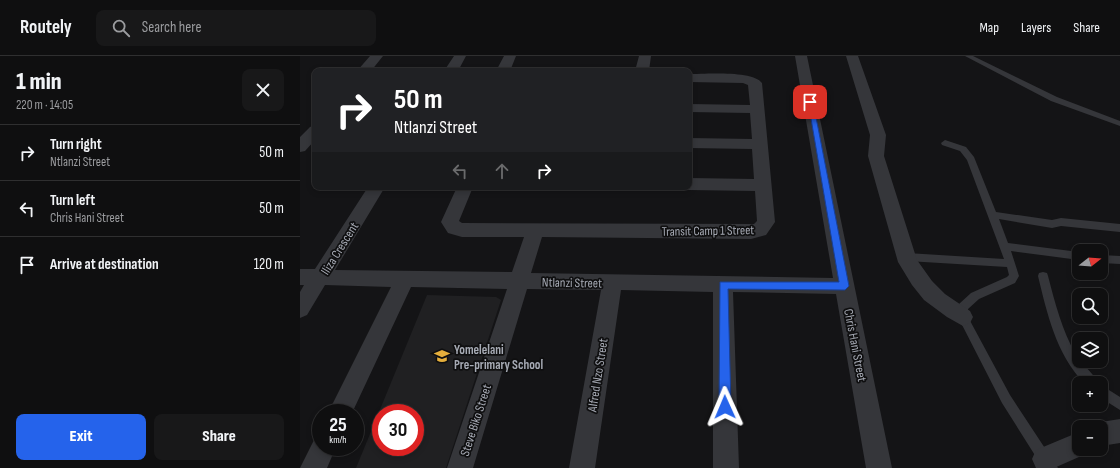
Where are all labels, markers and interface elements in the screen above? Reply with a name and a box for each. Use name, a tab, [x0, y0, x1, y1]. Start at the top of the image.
search box	[96, 10, 376, 46]
text: Routely	[20, 16, 72, 39]
icon: search	[110, 17, 132, 39]
text: Search here	[142, 18, 201, 37]
text: Map	[979, 19, 999, 36]
text: Layers	[1021, 19, 1051, 36]
text: Share	[1073, 19, 1100, 36]
text: 1 min	[16, 67, 62, 96]
button: close	[242, 69, 284, 111]
text: 50 m	[394, 83, 443, 116]
icon: right	[328, 84, 380, 136]
pin	[793, 85, 827, 119]
icon: arrive	[799, 91, 821, 113]
text: 220 m · 14:05	[16, 97, 73, 113]
text: Ntlanzi Street	[394, 117, 477, 138]
text: Turn right	[50, 135, 102, 154]
icon: right	[16, 142, 38, 164]
text: 50 m	[259, 143, 284, 162]
text: Ntlanzi Street	[50, 154, 110, 170]
icon: left	[449, 160, 471, 182]
icon: ahead	[491, 160, 513, 182]
icon: right	[533, 160, 555, 182]
text: Turn left	[50, 191, 95, 210]
icon: left	[16, 198, 38, 220]
text: 50 m	[259, 199, 284, 218]
text: Chris Hani Street	[50, 210, 124, 226]
street label: Iliza Crescent	[317, 219, 362, 278]
street label: Transit Camp 1 Street	[662, 222, 754, 240]
north arrow	[1072, 244, 1108, 280]
map controls	[1072, 244, 1108, 456]
icon: arrive	[16, 254, 38, 276]
text: Arrive at destination	[50, 255, 159, 274]
text: 120 m	[254, 255, 284, 274]
street label: Ntlanzi Street	[542, 274, 602, 292]
button: search	[1072, 288, 1108, 324]
street label: Chris Hani Street	[840, 307, 870, 383]
button: layers	[1072, 332, 1108, 368]
street label: Alfred Nzo Street	[584, 337, 612, 414]
place label: Yomelelani Pre-primary School	[454, 342, 544, 373]
school or university icon: Yomelelani Pre-primary School	[433, 347, 451, 365]
button: +	[1072, 376, 1108, 412]
street label: Steve Biko Street	[457, 382, 495, 458]
position arrow	[704, 386, 746, 428]
speed limit sign: 30	[372, 404, 424, 456]
text: 25	[329, 413, 347, 437]
button: Exit	[16, 414, 146, 460]
button: Share	[154, 414, 284, 460]
button: −	[1072, 420, 1108, 456]
text: km/h	[329, 434, 347, 446]

